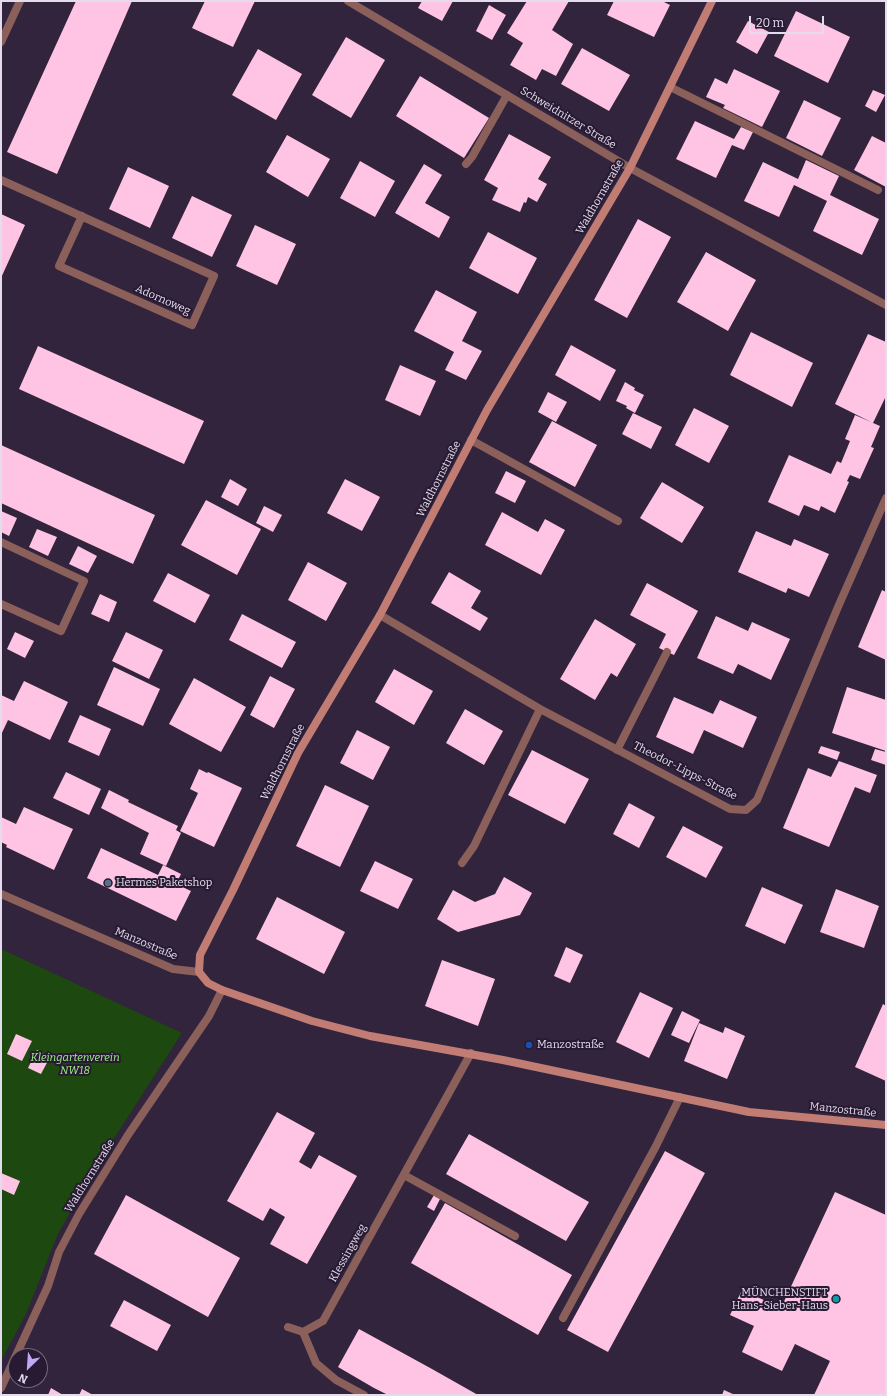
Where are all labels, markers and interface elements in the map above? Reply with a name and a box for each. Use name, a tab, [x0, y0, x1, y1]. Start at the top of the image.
scale bar	[751, 8, 826, 34]
text: 20 m	[756, 16, 784, 30]
street label: Schweidnitzer Straße	[518, 84, 618, 152]
street label: Waldhornstraße	[573, 157, 627, 237]
street label: Adornoweg	[133, 282, 193, 318]
street label: Waldhornstraße	[414, 439, 464, 519]
street label: Waldhornstraße	[258, 722, 308, 802]
street label: Theodor-Lipps-Straße	[631, 739, 739, 803]
place label: Hermes Paketshop	[116, 876, 212, 890]
marker: Hermes Paketshop	[103, 878, 113, 888]
street label: Manzostraße	[113, 925, 179, 963]
place label: Manzostraße	[537, 1038, 604, 1052]
marker: Manzostraße	[524, 1040, 534, 1050]
park label: Kleingartenverein NW18	[30, 1051, 120, 1077]
street label: Manzostraße	[809, 1100, 877, 1120]
street label: Waldhornstraße	[62, 1137, 118, 1215]
street label: Klessingweg	[327, 1222, 369, 1284]
place label: MÜNCHENSTIFT Hans-Sieber-Haus	[732, 1286, 828, 1312]
marker: MÜNCHENSTIFT Hans-Sieber-Haus	[831, 1294, 841, 1304]
north arrow	[8, 1348, 48, 1388]
text: N	[17, 1371, 30, 1386]

